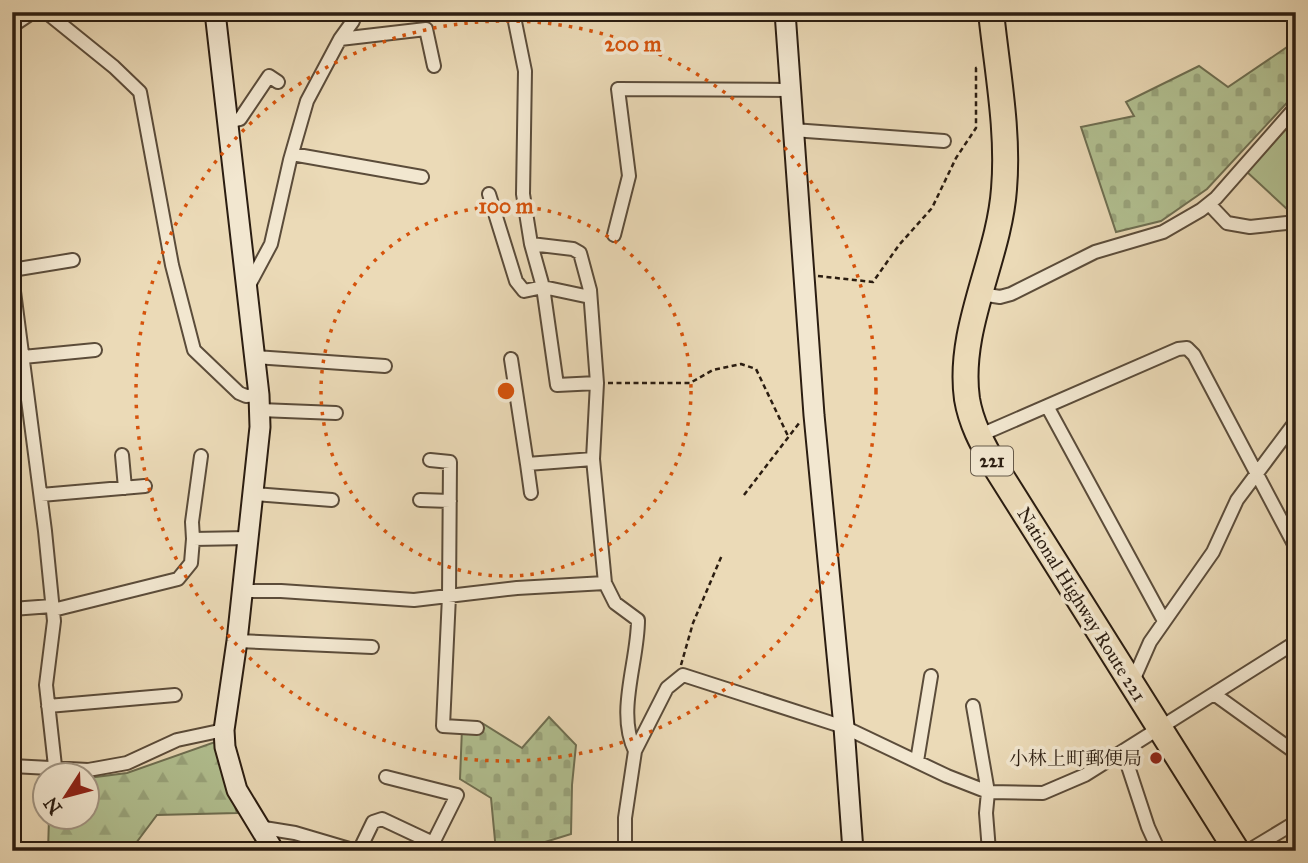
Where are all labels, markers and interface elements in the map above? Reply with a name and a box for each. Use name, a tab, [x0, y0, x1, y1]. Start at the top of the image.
text: 200 m	[605, 31, 662, 57]
text: 100 m	[479, 193, 534, 219]
centre of rings	[494, 379, 518, 403]
road number: 221	[971, 447, 1013, 476]
street label: National Highway Route 221	[1011, 503, 1151, 706]
place label: 小林上町郵便局	[1009, 747, 1142, 770]
marker: 小林上町郵便局	[1148, 750, 1164, 766]
north arrow	[32, 762, 102, 832]
text: N	[39, 792, 67, 819]

